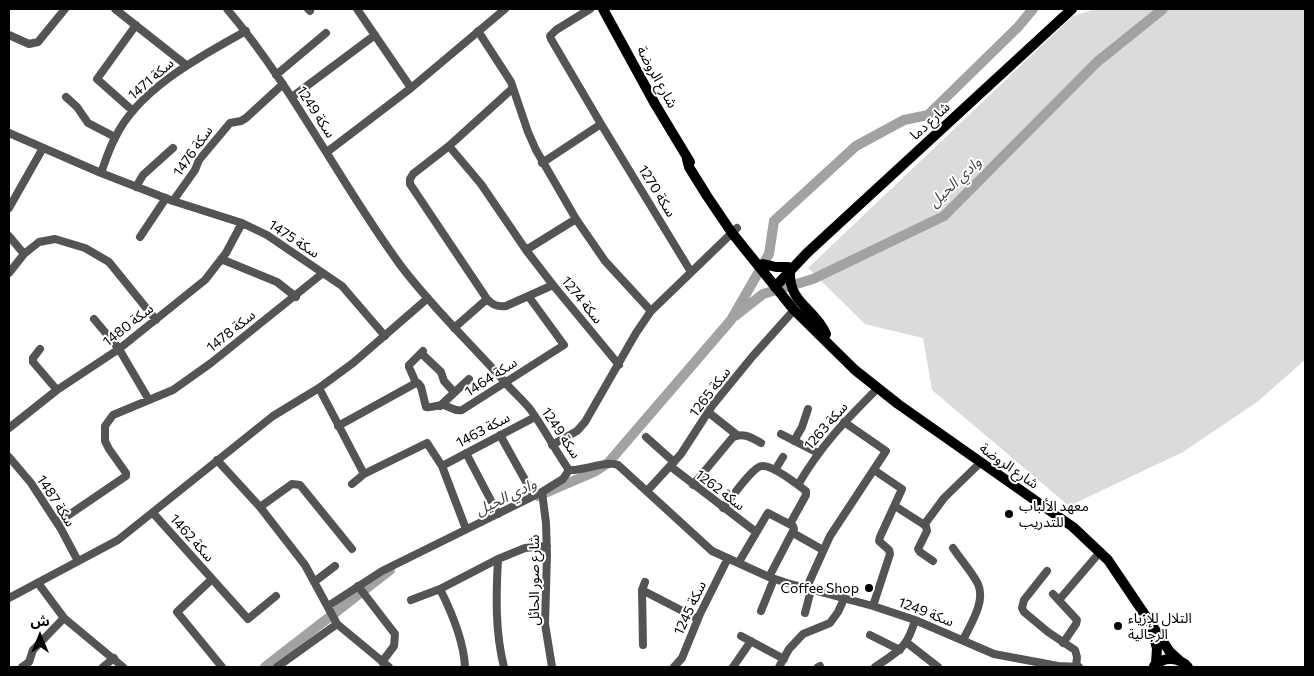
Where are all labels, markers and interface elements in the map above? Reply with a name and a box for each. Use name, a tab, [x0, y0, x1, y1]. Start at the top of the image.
street label: شارع الروضة	[633, 43, 681, 111]
street label: سكة 1471	[125, 55, 177, 103]
street label: سكة 1249	[293, 83, 339, 141]
street label: شارع دما	[907, 98, 953, 144]
street label: سكة 1476	[170, 123, 216, 179]
water label: وادي الحيل	[925, 153, 985, 211]
street label: سكة 1270	[635, 162, 679, 220]
street label: سكة 1475	[265, 216, 323, 262]
street label: سكة 1274	[558, 273, 606, 327]
street label: سكة 1480	[99, 300, 157, 350]
street label: سكة 1478	[203, 306, 259, 356]
street label: سكة 1464	[462, 354, 520, 400]
street label: سكة 1265	[686, 364, 734, 420]
street label: سكة 1263	[801, 399, 851, 453]
street label: سكة 1249	[538, 404, 584, 462]
street label: سكة 1463	[453, 409, 513, 451]
street label: شارع الروضة	[976, 440, 1042, 492]
street label: سكة 1262	[692, 466, 748, 514]
street label: سكة 1487	[33, 472, 79, 530]
water label: وادي الحيل	[473, 475, 539, 519]
place label: معهد الألباب للتدريب	[1019, 498, 1089, 530]
marker: معهد الألباب للتدريب	[1003, 508, 1015, 520]
street label: سكة 1462	[166, 511, 218, 565]
street label: شارع صور الحائل	[526, 535, 542, 625]
street label: سكة 1245	[670, 578, 710, 638]
place label: Coffee Shop	[780, 580, 859, 596]
marker: Coffee Shop	[863, 582, 875, 594]
street label: سكة 1249	[896, 594, 956, 630]
place label: التلال للإزياء الرجالية	[1128, 610, 1192, 642]
north arrow	[15, 611, 65, 661]
text: ش	[30, 612, 50, 629]
marker: التلال للإزياء الرجالية	[1112, 620, 1124, 632]

